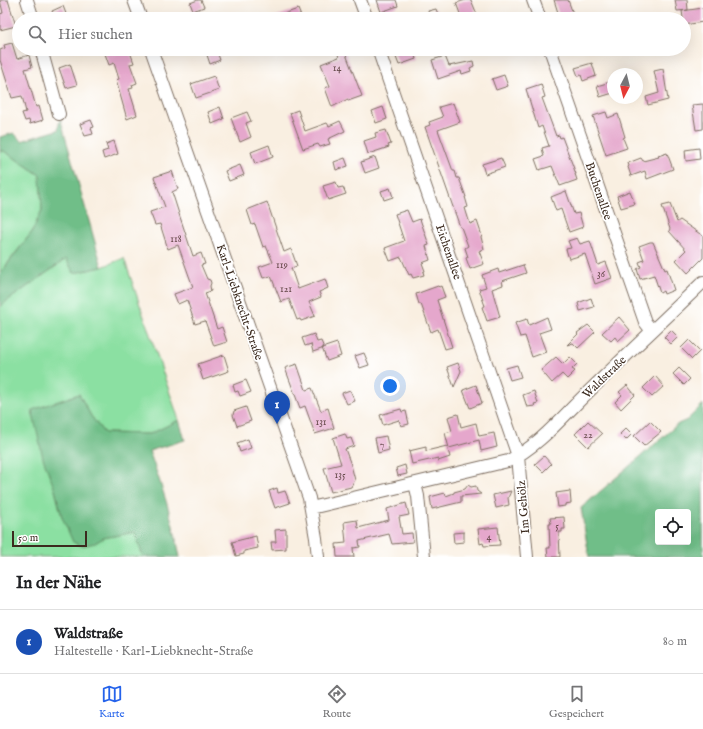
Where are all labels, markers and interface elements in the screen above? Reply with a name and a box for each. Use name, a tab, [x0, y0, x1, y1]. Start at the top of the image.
search box	[12, 12, 691, 56]
icon: search	[26, 23, 48, 45]
text: Hier suchen	[58, 25, 133, 44]
house number: 14	[333, 62, 341, 75]
north arrow	[607, 68, 643, 104]
street label: Buchenallee	[582, 160, 616, 223]
street label: Eichenallee	[432, 222, 465, 282]
house number: 118	[170, 233, 182, 246]
street label: Karl-Liebknecht-Straße	[213, 242, 267, 363]
house number: 119	[276, 259, 288, 272]
house number: 36	[597, 268, 606, 281]
house number: 121	[280, 283, 292, 296]
street label: Waldstraße	[579, 352, 630, 402]
your location	[380, 376, 400, 396]
pin: 1	[264, 391, 290, 424]
house number: 131	[315, 416, 327, 429]
house number: 22	[583, 429, 593, 442]
house number: 7	[380, 439, 385, 452]
house number: 135	[334, 469, 346, 482]
street label: Im Gehölz	[514, 479, 533, 534]
map controls	[655, 509, 691, 545]
button: locate	[655, 509, 691, 545]
house number: 5	[555, 520, 559, 533]
scale bar	[12, 529, 87, 548]
text: 50 m	[18, 531, 38, 545]
house number: 4	[487, 531, 492, 544]
text: In der Nähe	[16, 573, 101, 594]
text: Waldstraße	[54, 624, 123, 643]
text: 1	[27, 633, 31, 650]
text: 80 m	[663, 633, 687, 650]
text: Haltestelle · Karl-Liebknecht-Straße	[54, 643, 253, 660]
tab: Karte	[99, 683, 125, 721]
tab: Route	[322, 683, 351, 721]
tab: Gespeichert	[549, 683, 604, 721]

